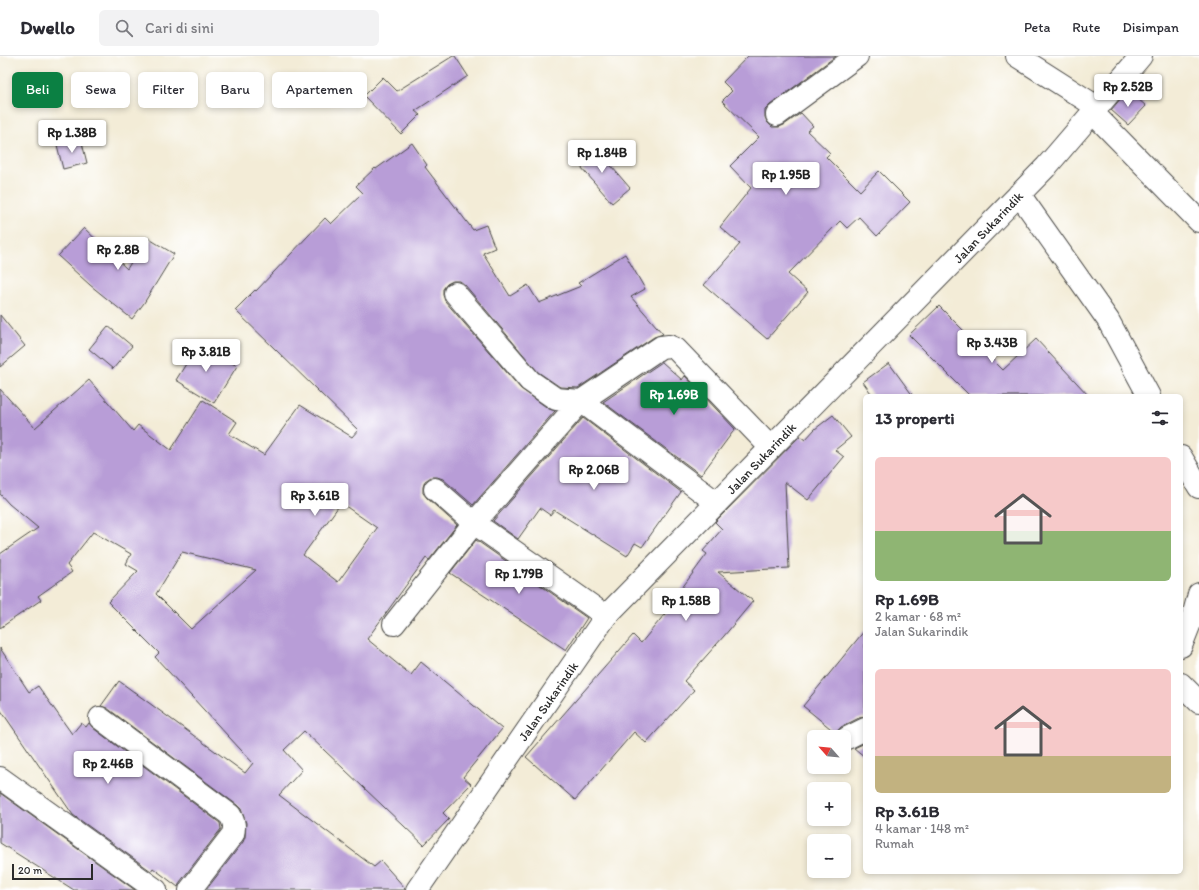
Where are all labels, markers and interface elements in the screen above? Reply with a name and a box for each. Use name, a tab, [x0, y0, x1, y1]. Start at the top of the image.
search box	[99, 10, 379, 46]
text: Dwello	[20, 16, 75, 39]
icon: search	[113, 17, 135, 39]
text: Cari di sini	[145, 19, 214, 37]
text: Peta	[1024, 19, 1050, 36]
text: Rute	[1072, 19, 1100, 36]
text: Disimpan	[1122, 19, 1179, 36]
chip: Beli	[12, 72, 63, 108]
chip: Sewa	[71, 72, 130, 108]
chip: Filter	[138, 72, 198, 108]
chip: Baru	[206, 72, 264, 108]
chip: Apartemen	[272, 72, 367, 108]
pin: Rp 2.52B	[1087, 74, 1169, 108]
text: Rp 2.52B	[1103, 79, 1153, 94]
pin: Rp 1.38B	[31, 120, 113, 154]
text: Rp 1.38B	[47, 125, 97, 140]
pin: Rp 1.84B	[561, 140, 643, 174]
text: Rp 1.84B	[577, 145, 627, 160]
pin: Rp 1.95B	[745, 162, 827, 196]
text: Rp 1.95B	[762, 167, 810, 182]
street label: Jalan Sukarindik	[951, 188, 1026, 266]
pin: Rp 2.8B	[81, 237, 155, 271]
text: Rp 2.8B	[96, 242, 140, 257]
pin: Rp 3.43B	[951, 330, 1033, 364]
text: Rp 3.43B	[966, 335, 1018, 350]
pin: Rp 3.81B	[165, 339, 247, 373]
text: Rp 3.81B	[181, 344, 231, 359]
pin: Rp 1.69B	[633, 382, 715, 416]
text: Rp 1.69B	[650, 387, 698, 402]
icon: filters	[1149, 407, 1171, 429]
text: 13 properti	[875, 408, 955, 428]
street label: Jalan Sukarindik	[724, 419, 799, 497]
pin: Rp 2.06B	[553, 457, 635, 491]
text: Rp 2.06B	[569, 462, 619, 477]
pin: Rp 3.61B	[274, 483, 356, 517]
icon: home	[987, 483, 1059, 555]
text: Rp 3.61B	[290, 488, 340, 503]
pin: Rp 1.79B	[478, 561, 560, 595]
text: Rp 1.79B	[495, 566, 543, 581]
pin: Rp 1.58B	[645, 588, 727, 622]
text: Rp 1.69B	[875, 589, 939, 609]
text: Rp 1.58B	[661, 593, 711, 608]
text: 2 kamar · 68 m²	[875, 609, 961, 624]
text: Jalan Sukarindik	[875, 624, 968, 639]
street label: Jalan Sukarindik	[516, 659, 581, 744]
icon: home	[987, 695, 1059, 767]
north arrow	[807, 730, 851, 774]
map controls	[807, 730, 851, 878]
pin: Rp 2.46B	[67, 751, 149, 785]
text: Rp 2.46B	[83, 756, 133, 771]
button: +	[807, 782, 851, 826]
text: Rp 3.61B	[875, 801, 939, 821]
text: 4 kamar · 148 m²	[875, 821, 969, 836]
button: −	[807, 834, 851, 878]
text: Rumah	[875, 836, 914, 851]
scale bar	[12, 862, 93, 881]
text: 20 m	[18, 864, 42, 877]

